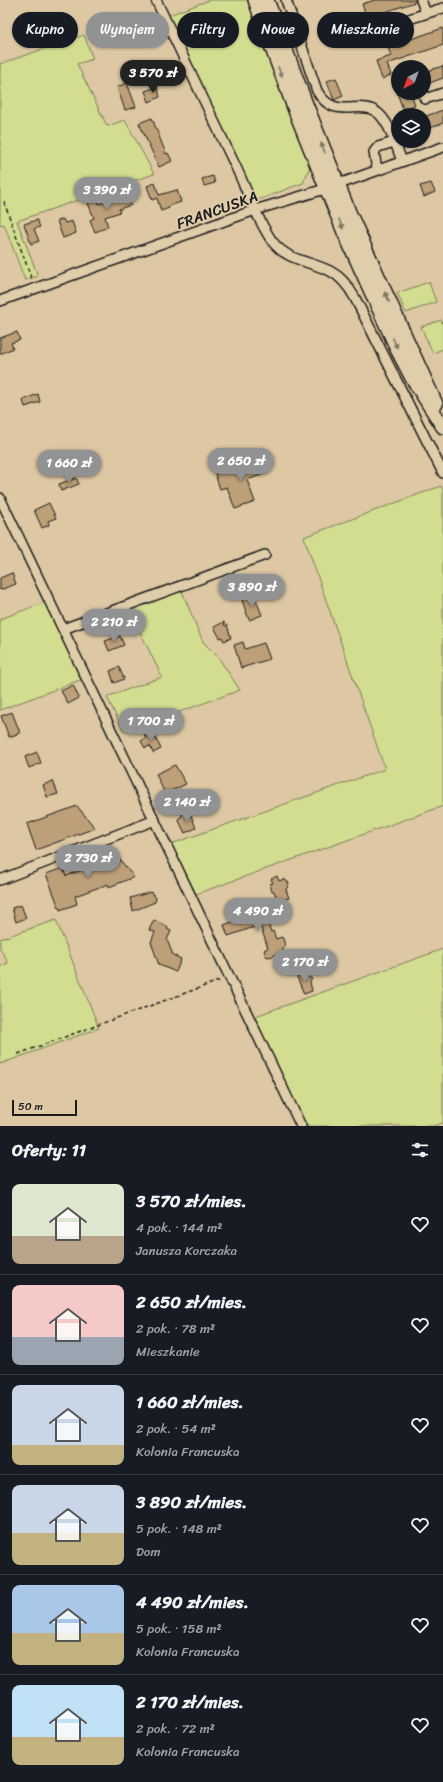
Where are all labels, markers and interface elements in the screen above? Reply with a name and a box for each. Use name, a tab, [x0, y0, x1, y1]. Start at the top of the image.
chip: Kupno	[12, 12, 78, 48]
chip: Wynajem	[86, 12, 169, 48]
chip: Filtry	[177, 12, 239, 48]
chip: Nowe	[247, 12, 309, 48]
chip: Mieszkanie	[317, 12, 414, 48]
pin: 3 570 zł	[112, 60, 194, 94]
north arrow	[391, 60, 431, 100]
map controls	[391, 60, 431, 148]
text: 3 570 zł	[129, 61, 177, 84]
one-way arrow	[278, 66, 284, 78]
button: layers	[391, 108, 431, 148]
one-way arrow	[320, 142, 326, 153]
pin: 3 390 zł	[66, 177, 148, 211]
text: 3 390 zł	[83, 178, 131, 201]
street label: FRANCUSKA	[173, 183, 261, 237]
one-way arrow	[338, 219, 344, 230]
one-way arrow	[384, 291, 390, 302]
one-way arrow	[392, 337, 398, 349]
pin: 2 650 zł	[200, 448, 282, 482]
text: 2 650 zł	[217, 449, 265, 472]
pin: 1 660 zł	[28, 450, 110, 484]
text: 1 660 zł	[46, 451, 92, 474]
pin: 3 890 zł	[211, 574, 293, 608]
text: 3 890 zł	[228, 575, 276, 598]
pin: 2 210 zł	[73, 609, 155, 643]
text: 2 210 zł	[91, 610, 137, 633]
pin: 1 700 zł	[110, 708, 192, 742]
text: 1 700 zł	[128, 709, 174, 732]
pin: 2 140 zł	[146, 789, 228, 823]
text: 2 140 zł	[164, 790, 210, 813]
pin: 2 730 zł	[47, 845, 129, 879]
text: 2 730 zł	[64, 846, 112, 869]
pin: 4 490 zł	[217, 898, 299, 932]
text: 4 490 zł	[233, 899, 283, 922]
pin: 2 170 zł	[264, 949, 346, 983]
text: 2 170 zł	[282, 950, 328, 973]
text: 50 m	[18, 1097, 43, 1116]
scale bar	[12, 1098, 77, 1117]
text: Oferty: 11	[12, 1135, 86, 1165]
icon: filters	[409, 1139, 431, 1161]
text: 3 570 zł/mies.	[136, 1186, 247, 1216]
icon: home	[44, 1200, 92, 1248]
icon: heart	[409, 1213, 431, 1235]
text: 4 pok. · 144 m²	[136, 1216, 222, 1239]
text: Janusza Korczaka	[136, 1239, 237, 1262]
text: 2 650 zł/mies.	[136, 1287, 247, 1317]
icon: home	[44, 1301, 92, 1349]
icon: heart	[409, 1314, 431, 1336]
text: 2 pok. · 78 m²	[136, 1317, 215, 1340]
text: Mieszkanie	[136, 1340, 200, 1363]
text: 1 660 zł/mies.	[136, 1387, 244, 1417]
icon: home	[44, 1401, 92, 1449]
icon: heart	[409, 1414, 431, 1436]
text: 2 pok. · 54 m²	[136, 1417, 216, 1440]
text: Kolonia Francuska	[136, 1440, 239, 1463]
text: 3 890 zł/mies.	[136, 1487, 247, 1517]
icon: home	[44, 1501, 92, 1549]
icon: heart	[409, 1514, 431, 1536]
text: 5 pok. · 148 m²	[136, 1517, 222, 1540]
text: Dom	[136, 1540, 160, 1563]
text: 4 490 zł/mies.	[136, 1587, 249, 1617]
icon: home	[44, 1601, 92, 1649]
icon: heart	[409, 1614, 431, 1636]
text: 5 pok. · 158 m²	[136, 1617, 222, 1640]
text: Kolonia Francuska	[136, 1640, 239, 1663]
text: 2 170 zł/mies.	[136, 1687, 244, 1717]
icon: home	[44, 1701, 92, 1749]
icon: heart	[409, 1714, 431, 1736]
text: 2 pok. · 72 m²	[136, 1717, 215, 1740]
text: Kolonia Francuska	[136, 1740, 239, 1763]

